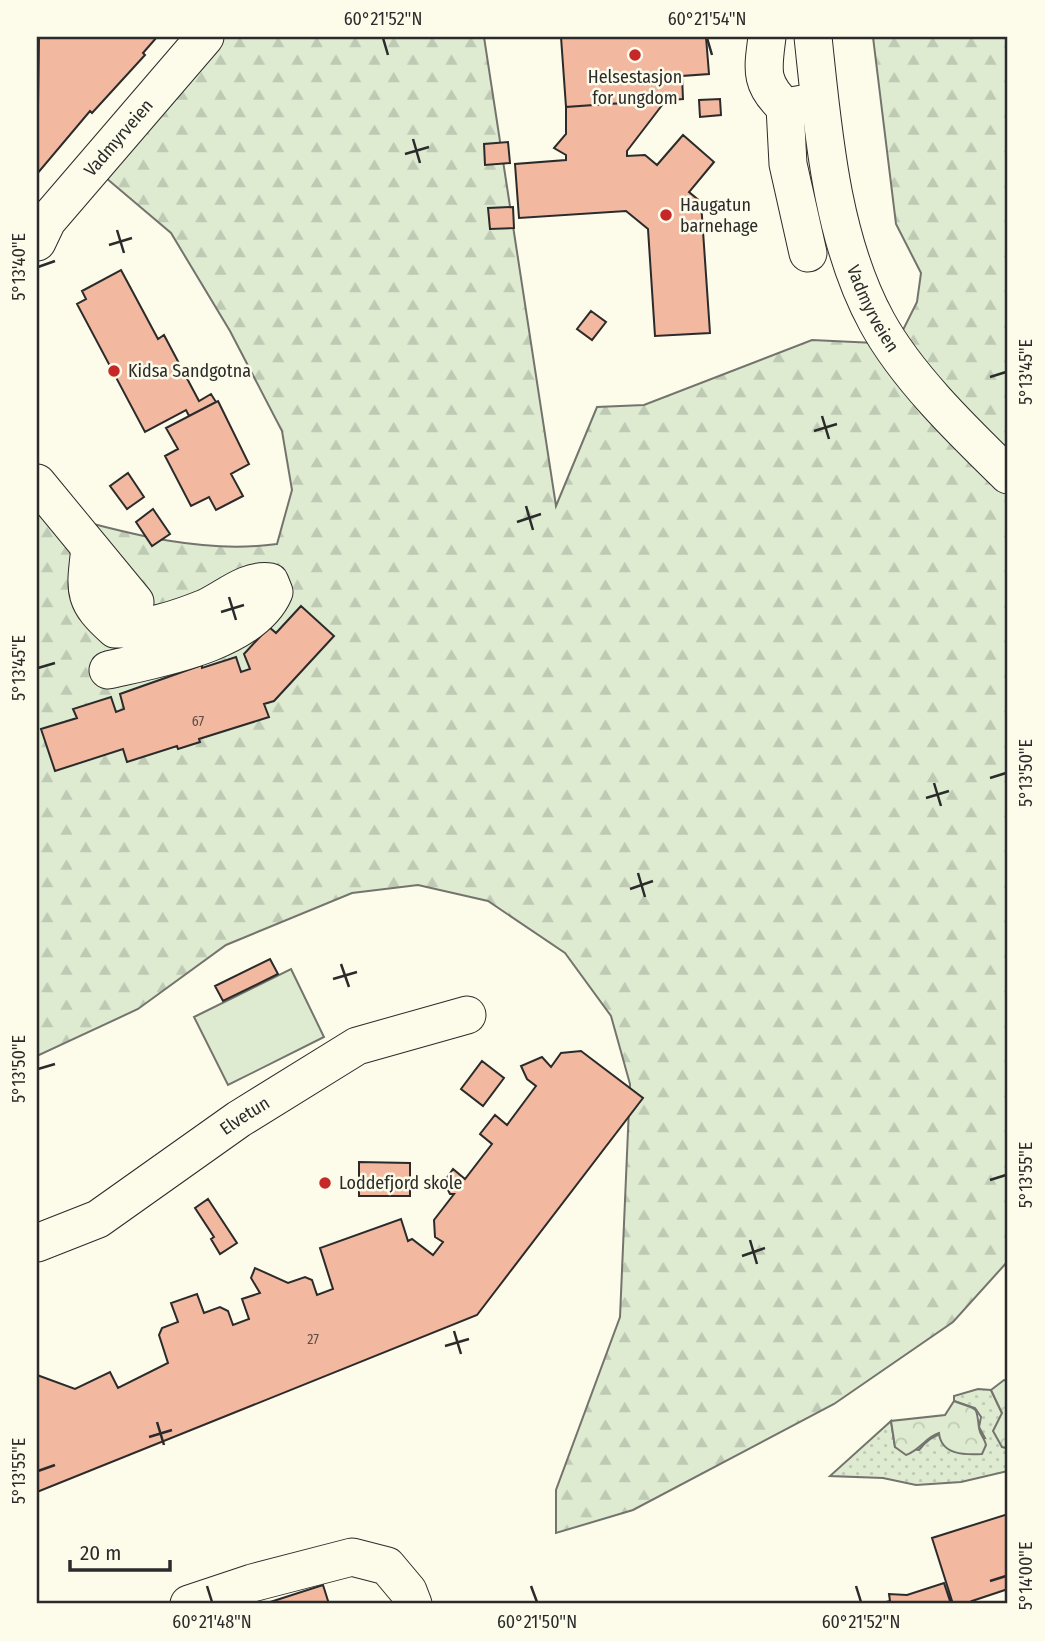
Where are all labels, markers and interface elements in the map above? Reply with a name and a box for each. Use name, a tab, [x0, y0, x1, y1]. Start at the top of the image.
text: 60°21'52"N	[344, 8, 422, 30]
text: 60°21'54"N	[668, 8, 746, 30]
marker: Helsestasjon for ungdom	[627, 47, 643, 63]
place label: Helsestasjon for ungdom	[588, 66, 682, 109]
street label: Vadmyrveien	[79, 95, 158, 181]
place label: Haugatun barnehage	[680, 194, 758, 237]
marker: Haugatun barnehage	[658, 207, 674, 223]
text: 5°13'40"E	[8, 233, 30, 301]
street label: Vadmyrveien	[842, 262, 904, 356]
text: 5°13'45"E	[1015, 339, 1037, 405]
place label: Kidsa Sandgotna	[128, 360, 251, 382]
marker: Kidsa Sandgotna	[106, 363, 122, 379]
text: 5°13'45"E	[8, 635, 30, 701]
house number: 67	[192, 713, 204, 730]
text: 5°13'50"E	[1015, 739, 1037, 807]
text: 5°13'50"E	[8, 1035, 30, 1103]
street label: Elvetun	[216, 1092, 274, 1140]
text: 5°13'55"E	[1015, 1142, 1037, 1208]
place label: Loddefjord skole	[339, 1172, 462, 1194]
marker: Loddefjord skole	[317, 1175, 333, 1191]
house number: 27	[307, 1331, 319, 1348]
text: 5°13'55"E	[8, 1438, 30, 1504]
scale bar	[70, 1529, 170, 1573]
text: 20 m	[80, 1540, 121, 1566]
text: 5°14'00"E	[1015, 1542, 1037, 1610]
text: 60°21'48"N	[172, 1611, 252, 1633]
text: 60°21'50"N	[497, 1611, 577, 1633]
text: 60°21'52"N	[822, 1611, 900, 1633]

